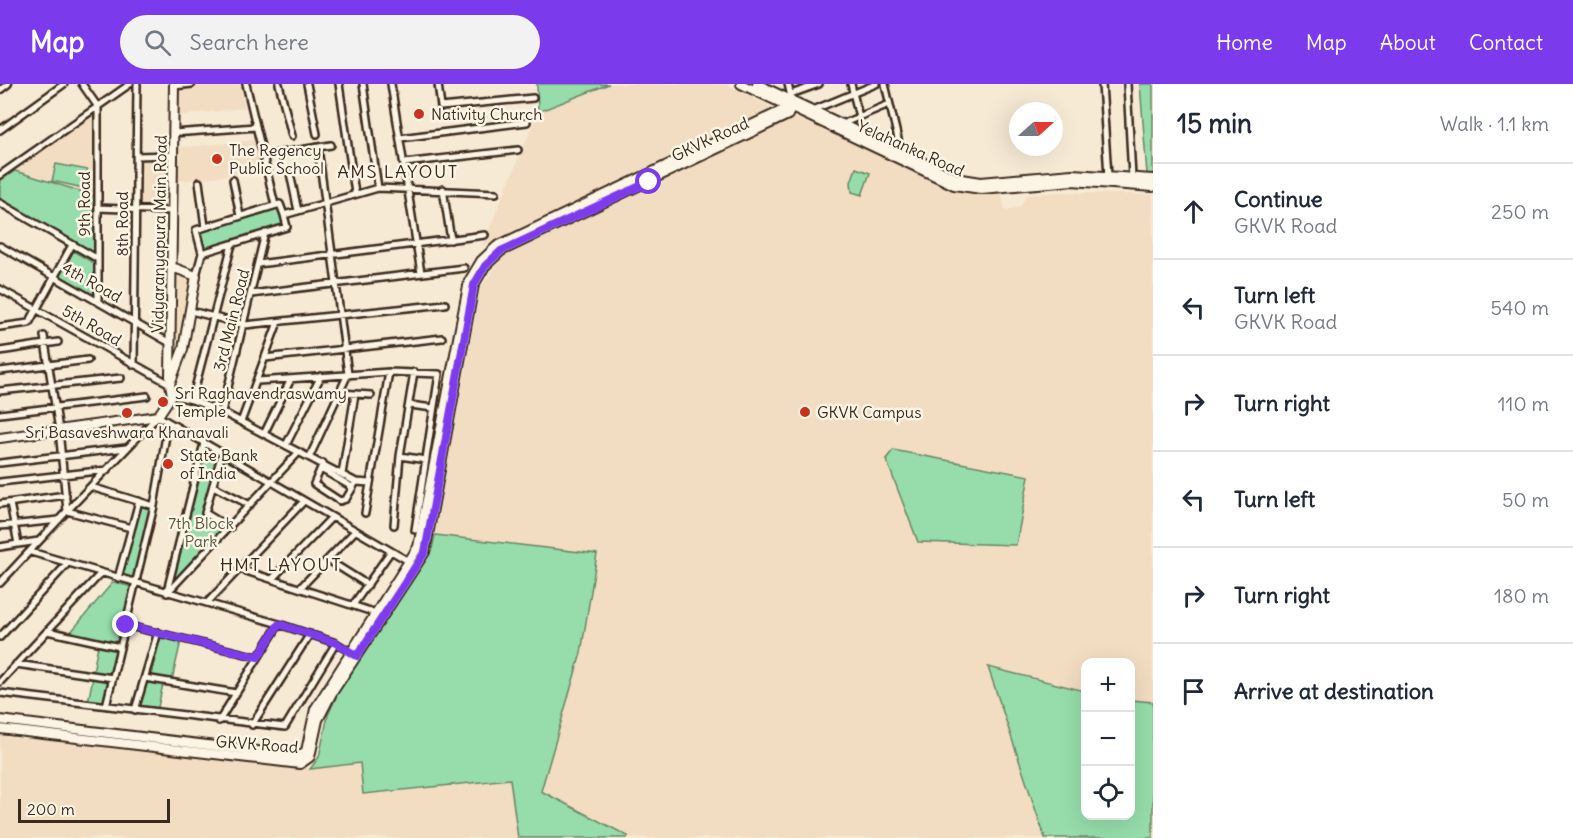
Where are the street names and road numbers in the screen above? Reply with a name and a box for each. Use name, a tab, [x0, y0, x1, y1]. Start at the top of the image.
street label: GKVK Road	[668, 112, 752, 166]
street label: Yelahanka Road	[854, 115, 968, 181]
street label: Vidyaranyapura Main Road	[147, 135, 171, 333]
street label: 9th Road	[74, 171, 94, 237]
street label: 8th Road	[112, 191, 132, 257]
street label: 4th Road	[59, 257, 125, 307]
street label: 3rd Main Road	[209, 267, 253, 373]
street label: 5th Road	[59, 300, 125, 350]
street label: GKVK Road	[215, 731, 299, 757]

